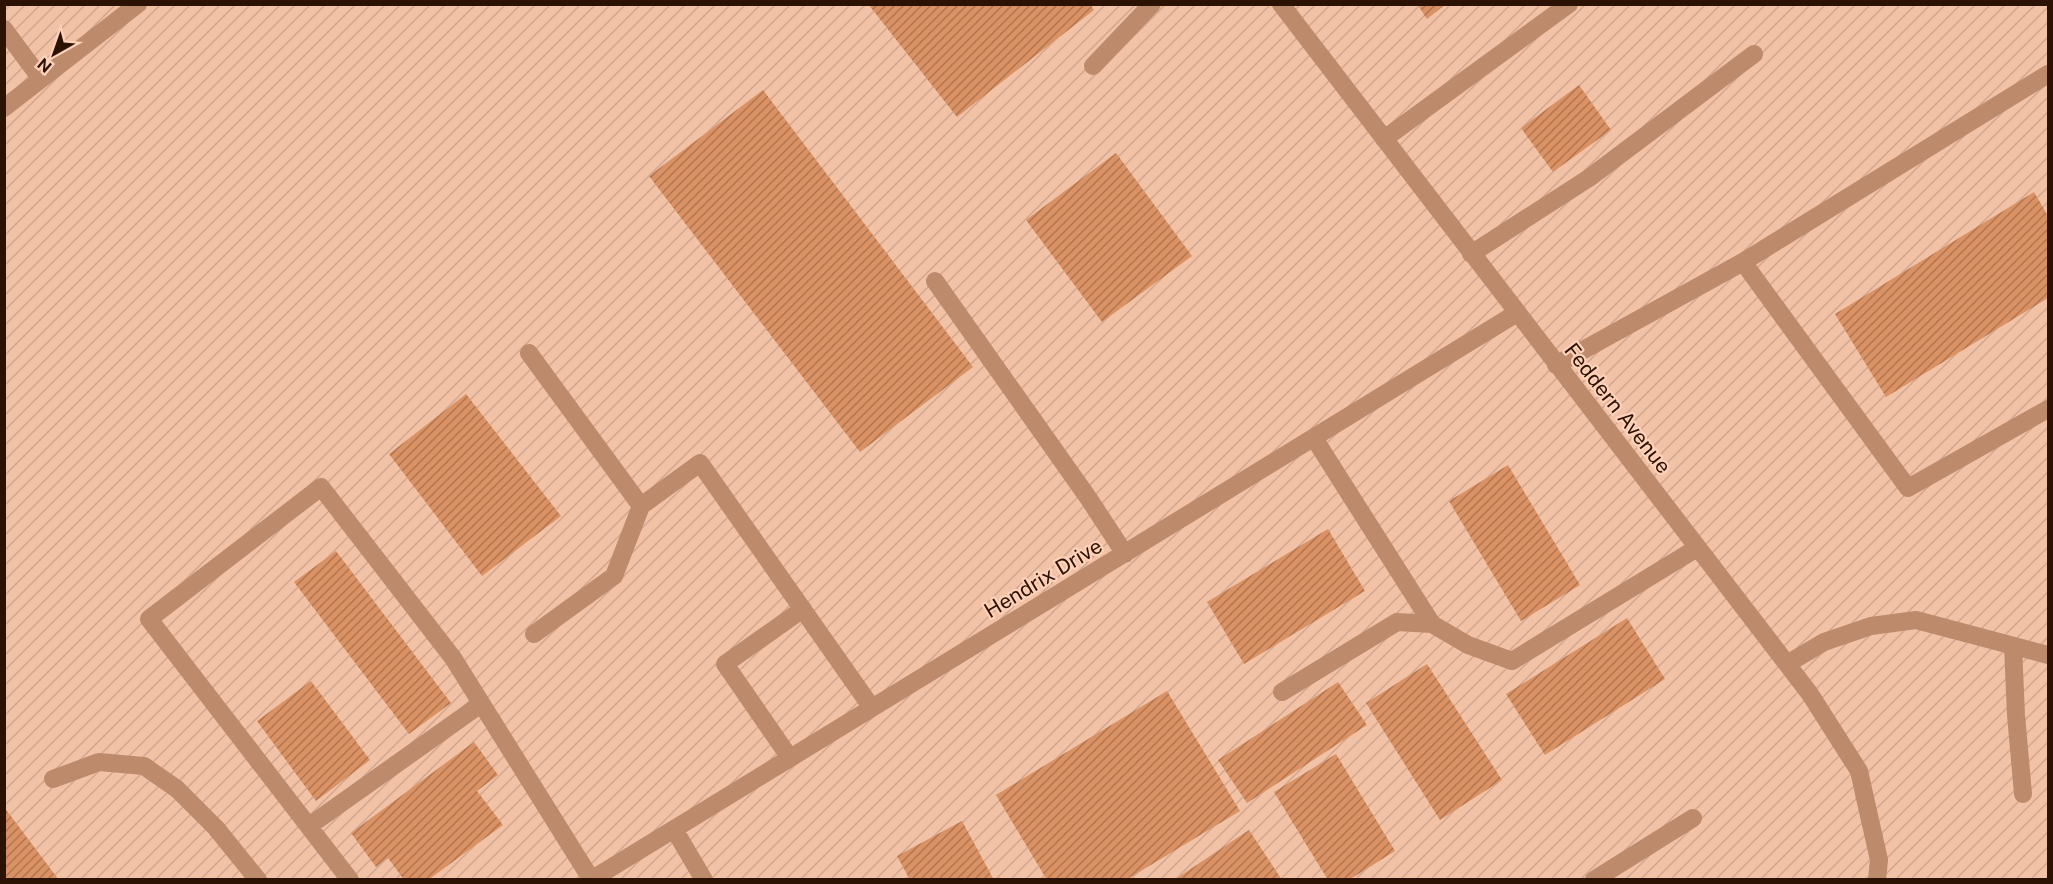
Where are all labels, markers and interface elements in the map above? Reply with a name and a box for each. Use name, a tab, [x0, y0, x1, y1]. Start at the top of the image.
north arrow	[24, 24, 84, 84]
text: N	[34, 54, 56, 76]
street label: Feddern Avenue	[1559, 338, 1677, 478]
street label: Hendrix Drive	[979, 533, 1107, 623]

